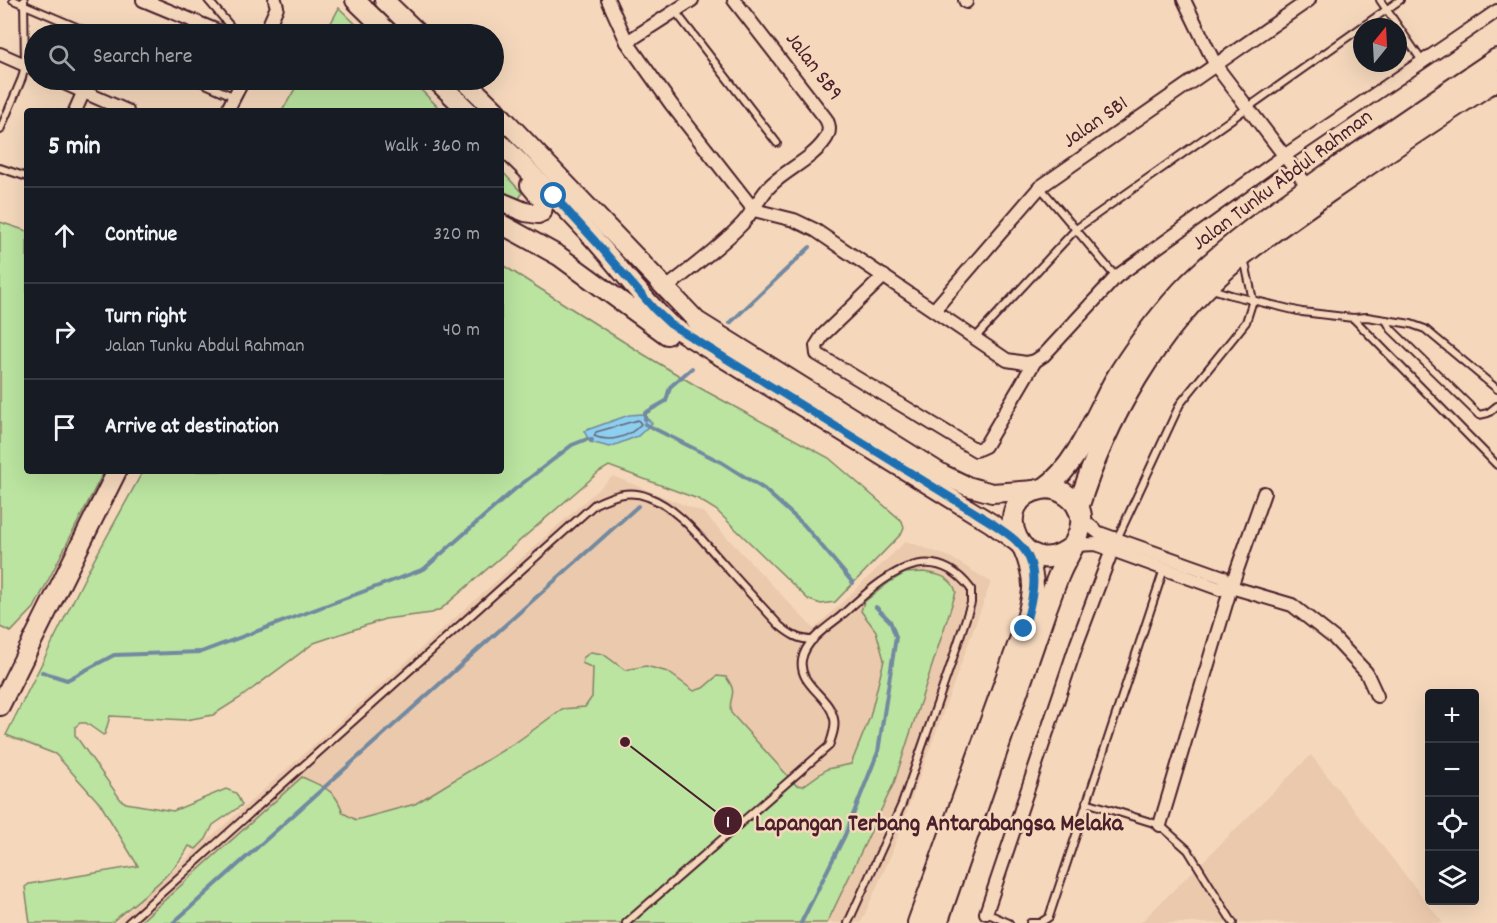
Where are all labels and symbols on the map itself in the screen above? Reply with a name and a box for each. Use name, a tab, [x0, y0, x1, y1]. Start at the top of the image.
north arrow	[1353, 18, 1407, 72]
street label: Jalan SB9	[777, 26, 849, 108]
street label: Jalan SB1	[1057, 89, 1135, 157]
street label: Jalan Tunku Abdul Rahman	[1186, 103, 1380, 259]
route start	[540, 182, 566, 208]
route end	[1010, 615, 1036, 641]
callout: Lapangan Terbang Antarabangsa Melaka	[713, 800, 1135, 842]
text: Lapangan Terbang Antarabangsa Melaka	[755, 808, 1124, 842]
text: 1	[726, 811, 730, 836]

